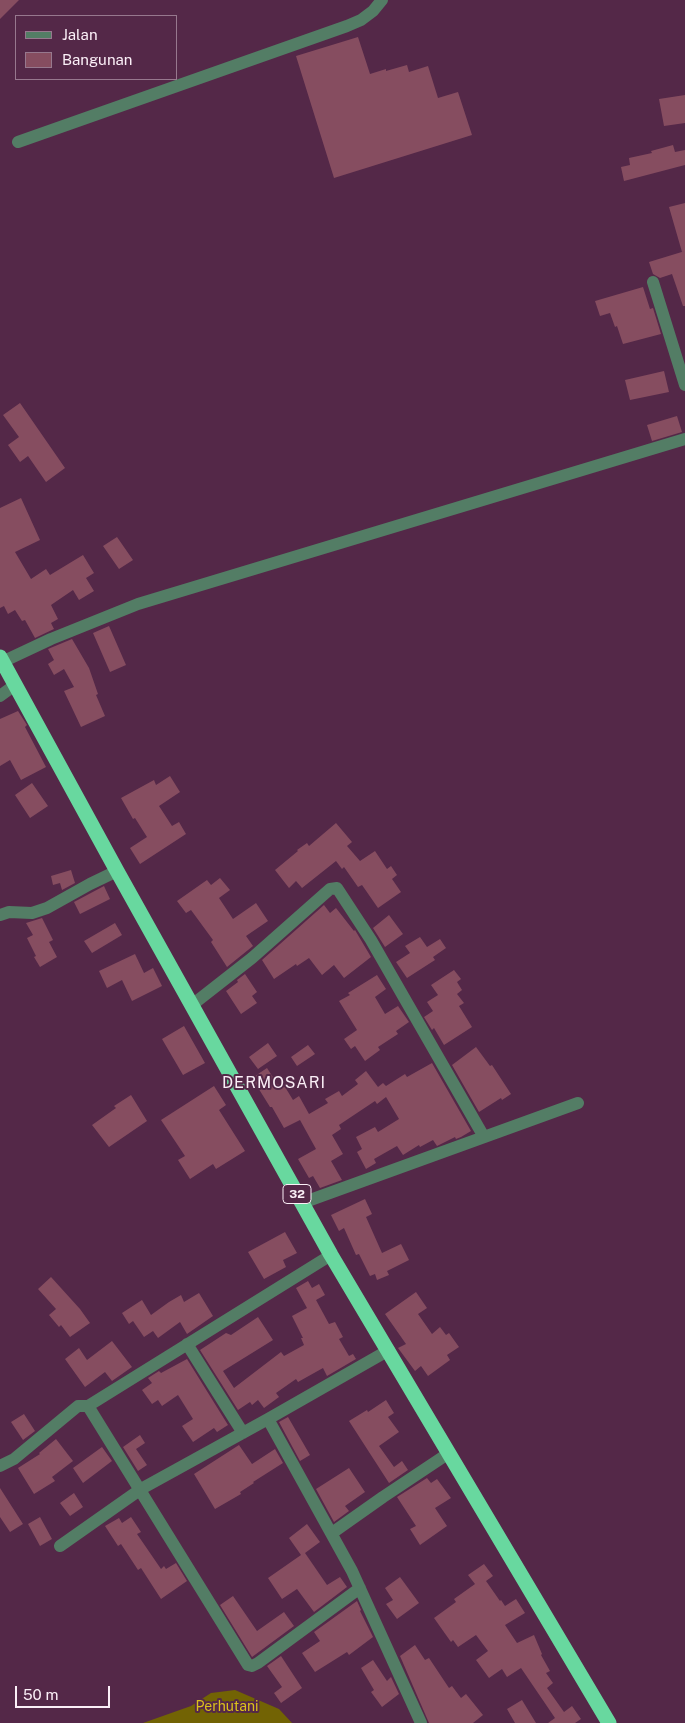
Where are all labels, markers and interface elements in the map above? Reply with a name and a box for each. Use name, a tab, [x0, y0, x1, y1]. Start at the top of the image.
legend	[15, 15, 178, 80]
text: Jalan	[62, 26, 98, 43]
text: Bangunan	[62, 51, 133, 68]
district label: DERMOSARI	[221, 1073, 327, 1093]
road number: 32	[283, 1184, 311, 1204]
scale bar	[18, 1676, 112, 1708]
text: 50 m	[23, 1686, 58, 1703]
park label: Perhutani	[195, 1699, 259, 1715]

